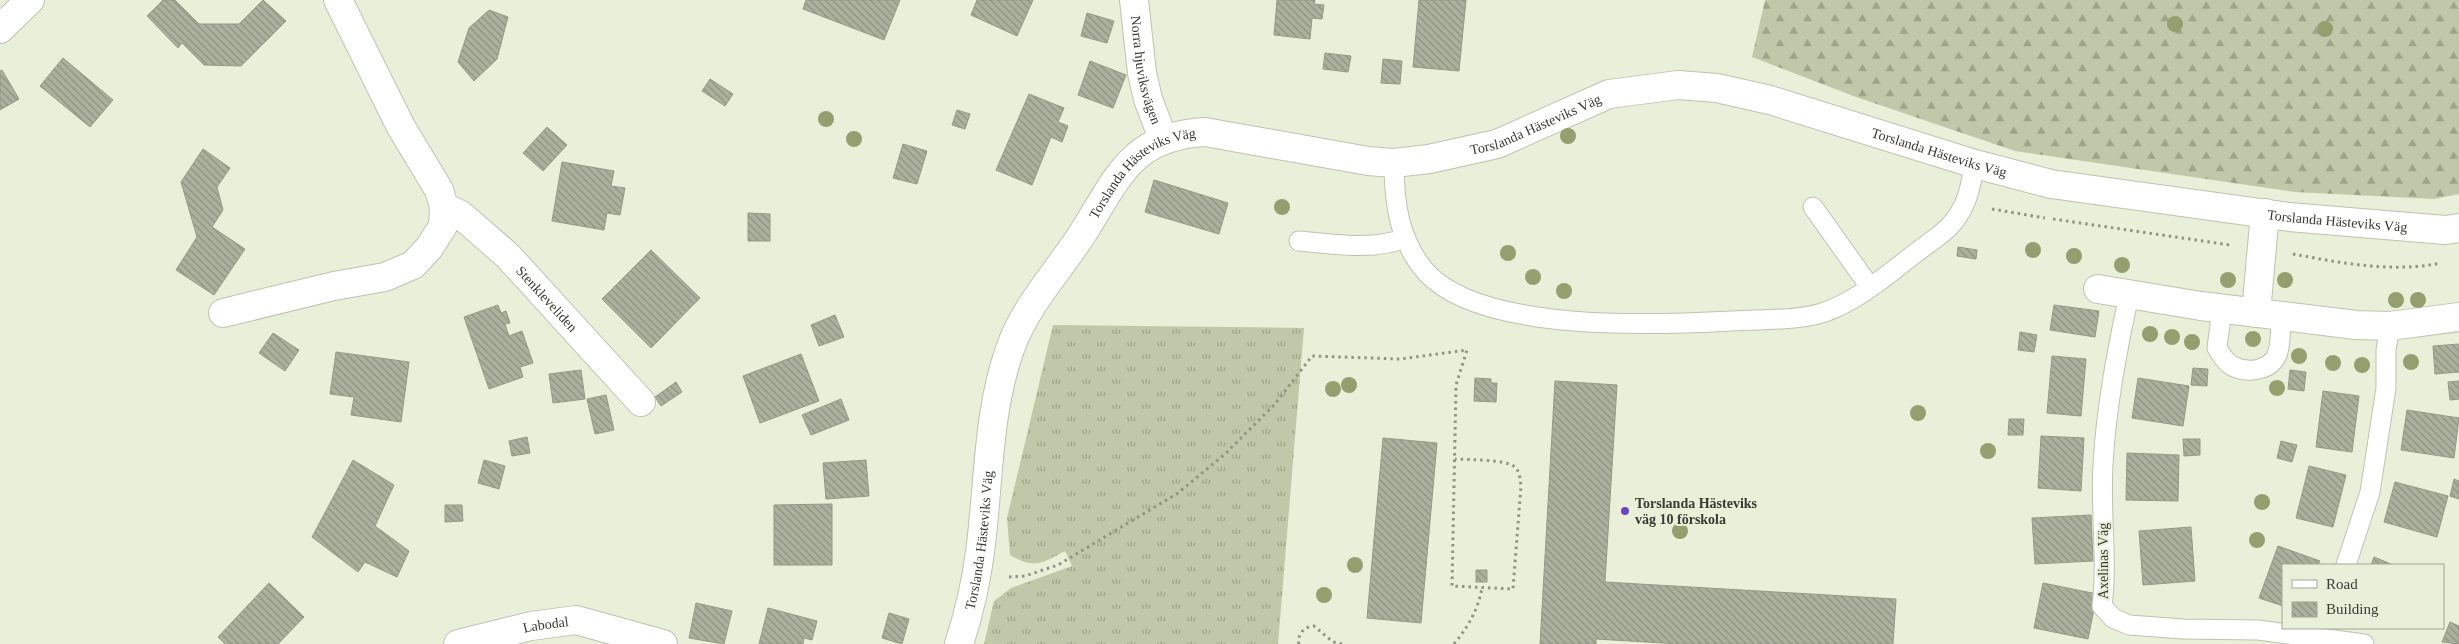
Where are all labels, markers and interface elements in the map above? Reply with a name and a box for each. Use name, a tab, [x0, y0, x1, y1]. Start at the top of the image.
street label: Norra hjuviksvägen	[1128, 15, 1164, 126]
street label: Torslanda Hästeviks Väg	[1469, 92, 1603, 158]
street label: Torslanda Hästeviks Väg	[1870, 125, 2008, 180]
street label: Torslanda Hästeviks Väg	[1087, 126, 1197, 221]
street label: Torslanda Hästeviks Väg	[2266, 207, 2408, 235]
street label: Stenkleveliden	[513, 263, 580, 335]
street label: Torslanda Hästeviks Väg	[962, 470, 996, 612]
place label: Torslanda Hästeviks väg 10 förskola	[1635, 496, 1758, 527]
marker: Torslanda Hästeviks väg 10 förskola	[1619, 505, 1631, 517]
street label: Axelinas Väg	[2096, 523, 2111, 599]
legend	[2282, 564, 2444, 629]
text: Road	[2326, 576, 2358, 592]
text: Building	[2326, 601, 2379, 617]
street label: Labodal	[521, 614, 570, 636]

